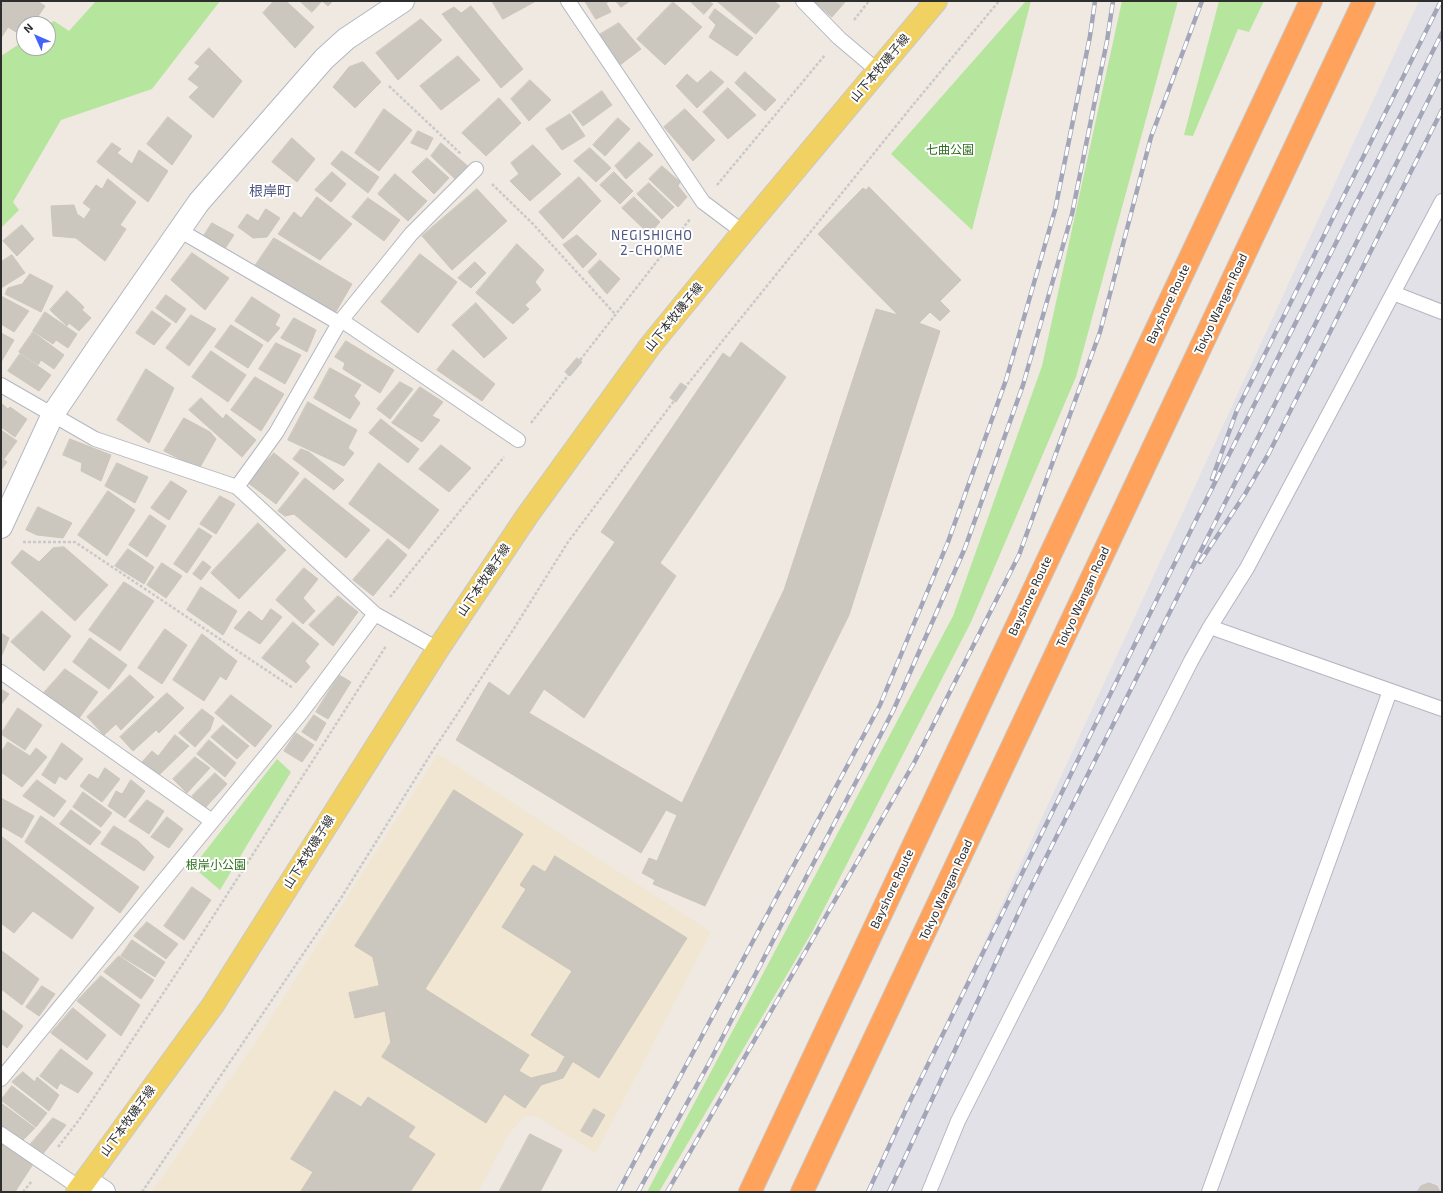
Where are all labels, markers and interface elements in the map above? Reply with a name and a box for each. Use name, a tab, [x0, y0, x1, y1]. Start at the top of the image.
north arrow	[16, 16, 56, 56]
text: N	[20, 20, 35, 35]
street label: 山下本牧磯子線	[847, 31, 913, 105]
park label: 七曲公園	[926, 143, 974, 157]
district label: 根岸町	[249, 183, 291, 199]
district label: NEGISHICHO 2-CHOME	[611, 228, 693, 259]
street label: Tokyo Wangan Road	[1191, 251, 1251, 357]
street label: Bayshore Route	[1143, 262, 1193, 346]
street label: 山下本牧磯子線	[642, 280, 706, 354]
street label: 山下本牧磯子線	[455, 541, 513, 619]
street label: Tokyo Wangan Road	[1053, 544, 1113, 650]
street label: Bayshore Route	[1005, 554, 1055, 638]
street label: 山下本牧磯子線	[281, 813, 337, 891]
street label: Tokyo Wangan Road	[916, 837, 976, 943]
street label: Bayshore Route	[867, 847, 917, 931]
park label: 根岸小公園	[186, 858, 246, 872]
street label: 山下本牧磯子線	[97, 1083, 159, 1159]

